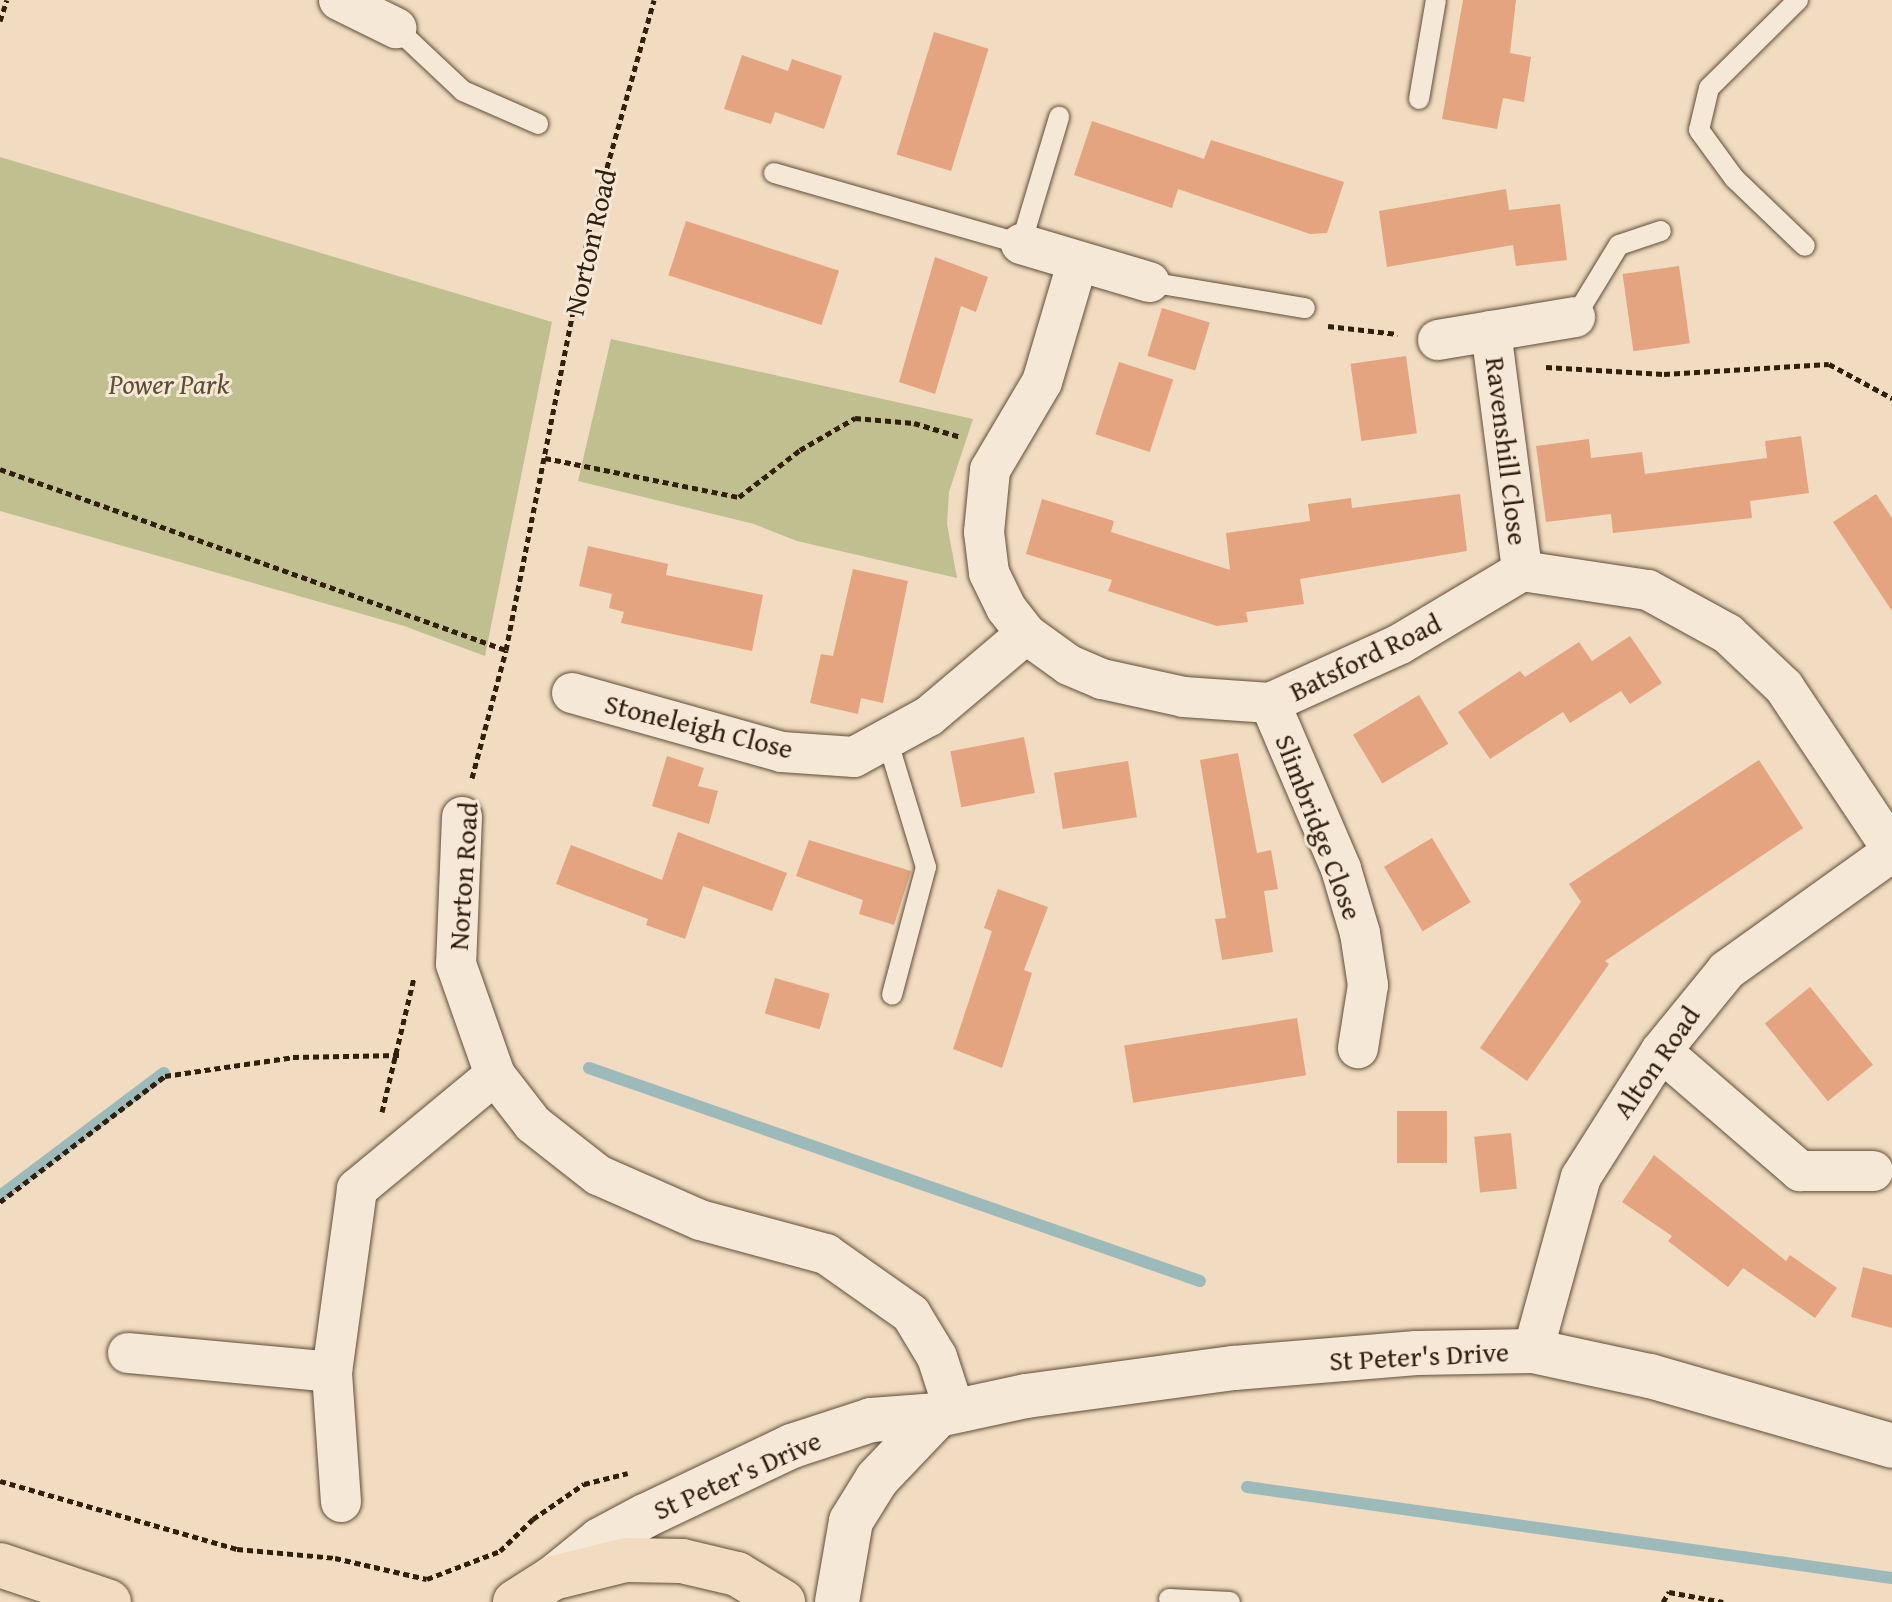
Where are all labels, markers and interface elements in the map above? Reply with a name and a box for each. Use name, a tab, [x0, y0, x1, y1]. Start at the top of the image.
street label: Norton Road	[557, 166, 623, 318]
street label: Ravenshill Close	[1479, 355, 1535, 547]
park label: Power Park	[109, 367, 229, 401]
street label: Batsford Road	[1284, 606, 1446, 708]
street label: Stoneleigh Close	[601, 686, 797, 766]
street label: Slimbridge Close	[1268, 730, 1370, 924]
street label: Norton Road	[441, 801, 485, 951]
street label: Alton Road	[1605, 999, 1707, 1125]
street label: St Peter's Drive	[1328, 1335, 1510, 1377]
street label: St Peter's Drive	[648, 1423, 826, 1527]

